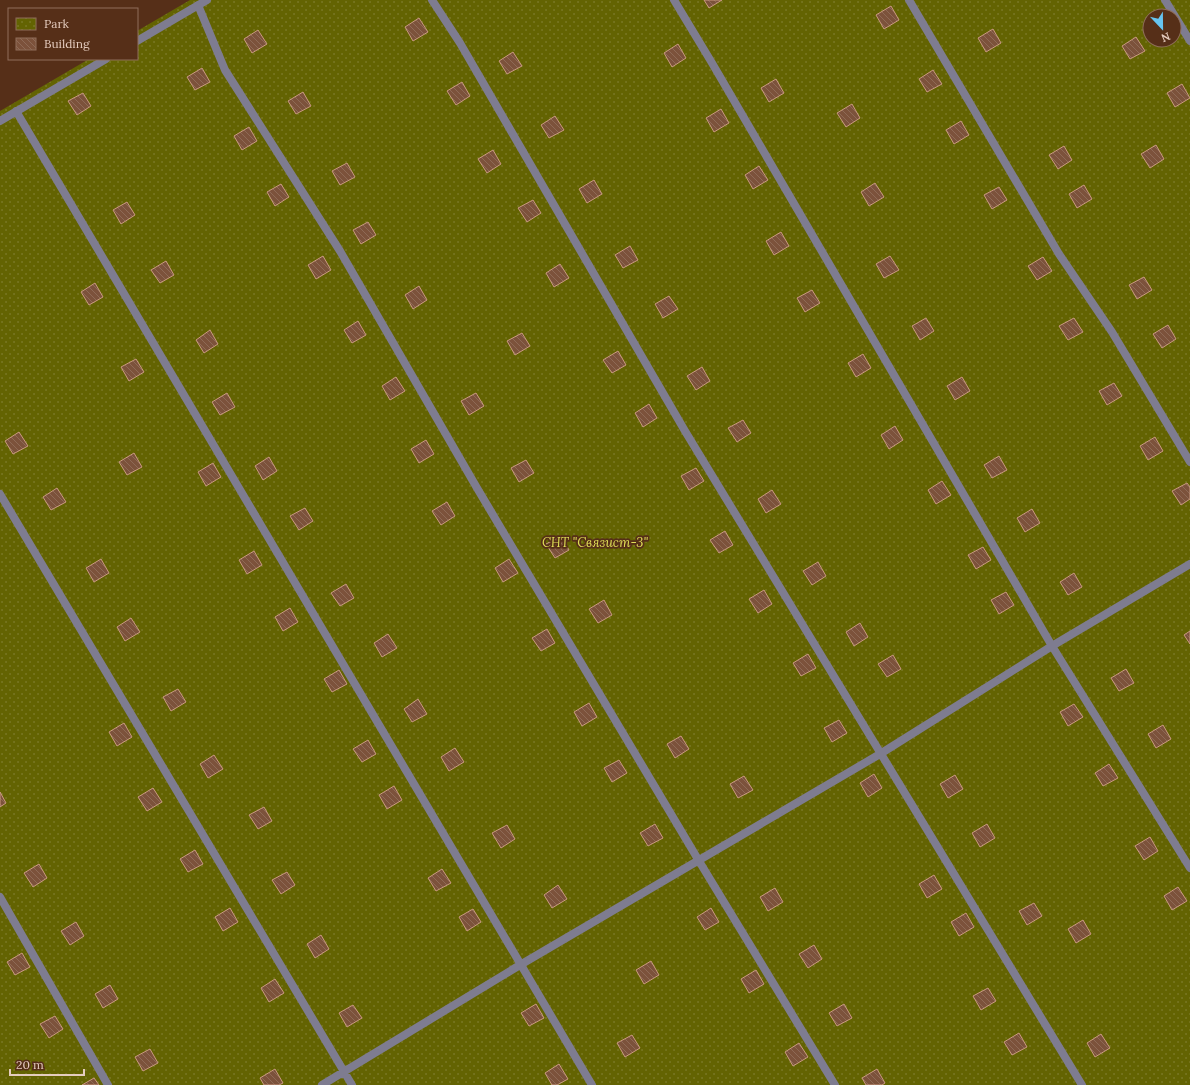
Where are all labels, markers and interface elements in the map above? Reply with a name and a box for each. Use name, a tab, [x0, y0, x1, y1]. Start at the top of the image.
legend	[8, 8, 138, 60]
north arrow	[1142, 8, 1182, 48]
text: Park	[44, 16, 70, 31]
text: N	[1159, 29, 1172, 46]
text: Building	[44, 36, 90, 51]
park label: СНТ "Связист-3"	[542, 534, 648, 551]
scale bar	[10, 1051, 84, 1077]
text: 20 m	[16, 1057, 44, 1072]

